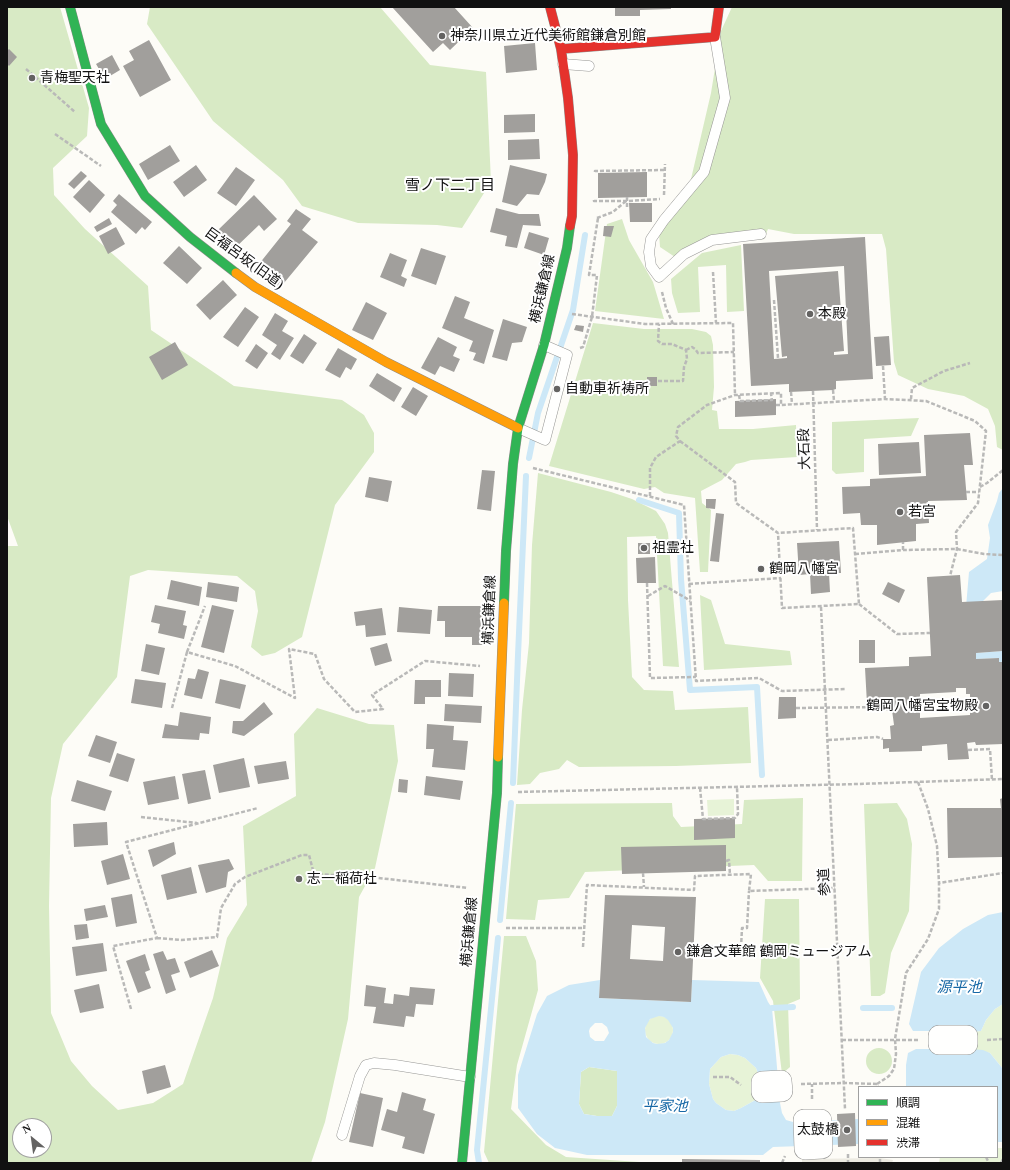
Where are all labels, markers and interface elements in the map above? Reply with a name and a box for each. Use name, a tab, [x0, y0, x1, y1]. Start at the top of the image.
place label: 神奈川県立近代美術館鎌倉別館	[450, 28, 646, 44]
marker: 神奈川県立近代美術館鎌倉別館	[437, 31, 447, 41]
place label: 青梅聖天社	[40, 70, 110, 86]
marker: 青梅聖天社	[27, 73, 37, 83]
district label: 雪ノ下二丁目	[405, 177, 495, 195]
street label: 巨福呂坂(旧道)	[201, 225, 287, 293]
street label: 横浜鎌倉線	[527, 253, 559, 325]
place label: 本殿	[818, 306, 846, 322]
marker: 本殿	[805, 309, 815, 319]
place label: 自動車祈祷所	[565, 381, 649, 397]
marker: 自動車祈祷所	[552, 384, 562, 394]
street label: 大石段	[796, 428, 814, 470]
place label: 若宮	[908, 504, 936, 520]
marker: 若宮	[895, 507, 905, 517]
place label: 祖霊社	[652, 540, 694, 556]
marker: 祖霊社	[639, 543, 649, 553]
place label: 鶴岡八幡宮	[769, 561, 839, 577]
marker: 鶴岡八幡宮	[756, 564, 766, 574]
street label: 横浜鎌倉線	[480, 575, 500, 645]
place label: 鶴岡八幡宮宝物殿	[866, 698, 978, 714]
marker: 鶴岡八幡宮宝物殿	[981, 701, 991, 711]
street label: 参道	[816, 868, 834, 896]
place label: 志一稲荷社	[307, 871, 377, 887]
marker: 志一稲荷社	[294, 874, 304, 884]
street label: 横浜鎌倉線	[459, 896, 481, 968]
place label: 鎌倉文華館 鶴岡ミュージアム	[686, 944, 871, 960]
marker: 鎌倉文華館 鶴岡ミュージアム	[673, 947, 683, 957]
water label: 源平池	[937, 979, 981, 997]
legend	[858, 1086, 998, 1158]
text: 順調	[896, 1096, 920, 1110]
water label: 平家池	[643, 1098, 687, 1116]
text: 混雑	[896, 1116, 920, 1130]
north arrow	[12, 1118, 52, 1158]
text: N	[20, 1121, 33, 1136]
place label: 太鼓橋	[797, 1122, 839, 1138]
marker: 太鼓橋	[842, 1125, 852, 1135]
text: 渋滞	[896, 1136, 920, 1150]

